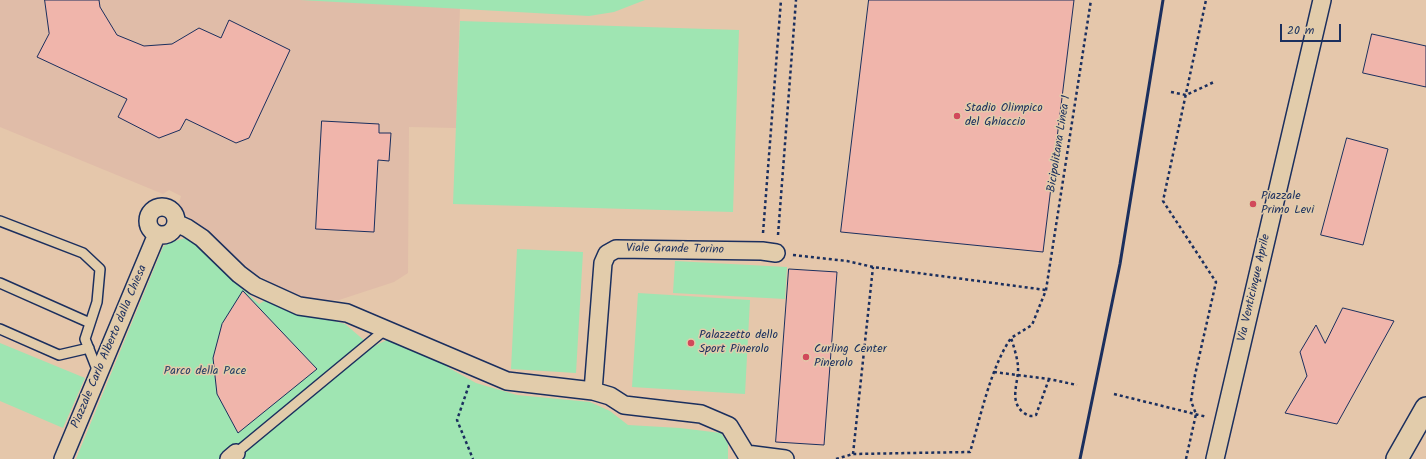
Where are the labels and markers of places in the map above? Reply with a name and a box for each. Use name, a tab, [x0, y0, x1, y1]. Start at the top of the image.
place label: Stadio Olimpico del Ghiaccio	[965, 102, 1043, 130]
marker: Stadio Olimpico del Ghiaccio	[952, 111, 962, 121]
place label: Piazzale Primo Levi	[1261, 190, 1314, 218]
marker: Piazzale Primo Levi	[1248, 199, 1258, 209]
place label: Palazzetto dello Sport Pinerolo	[699, 329, 778, 357]
marker: Palazzetto dello Sport Pinerolo	[686, 338, 696, 348]
place label: Curling Center Pinerolo	[814, 343, 887, 371]
marker: Curling Center Pinerolo	[801, 352, 811, 362]

